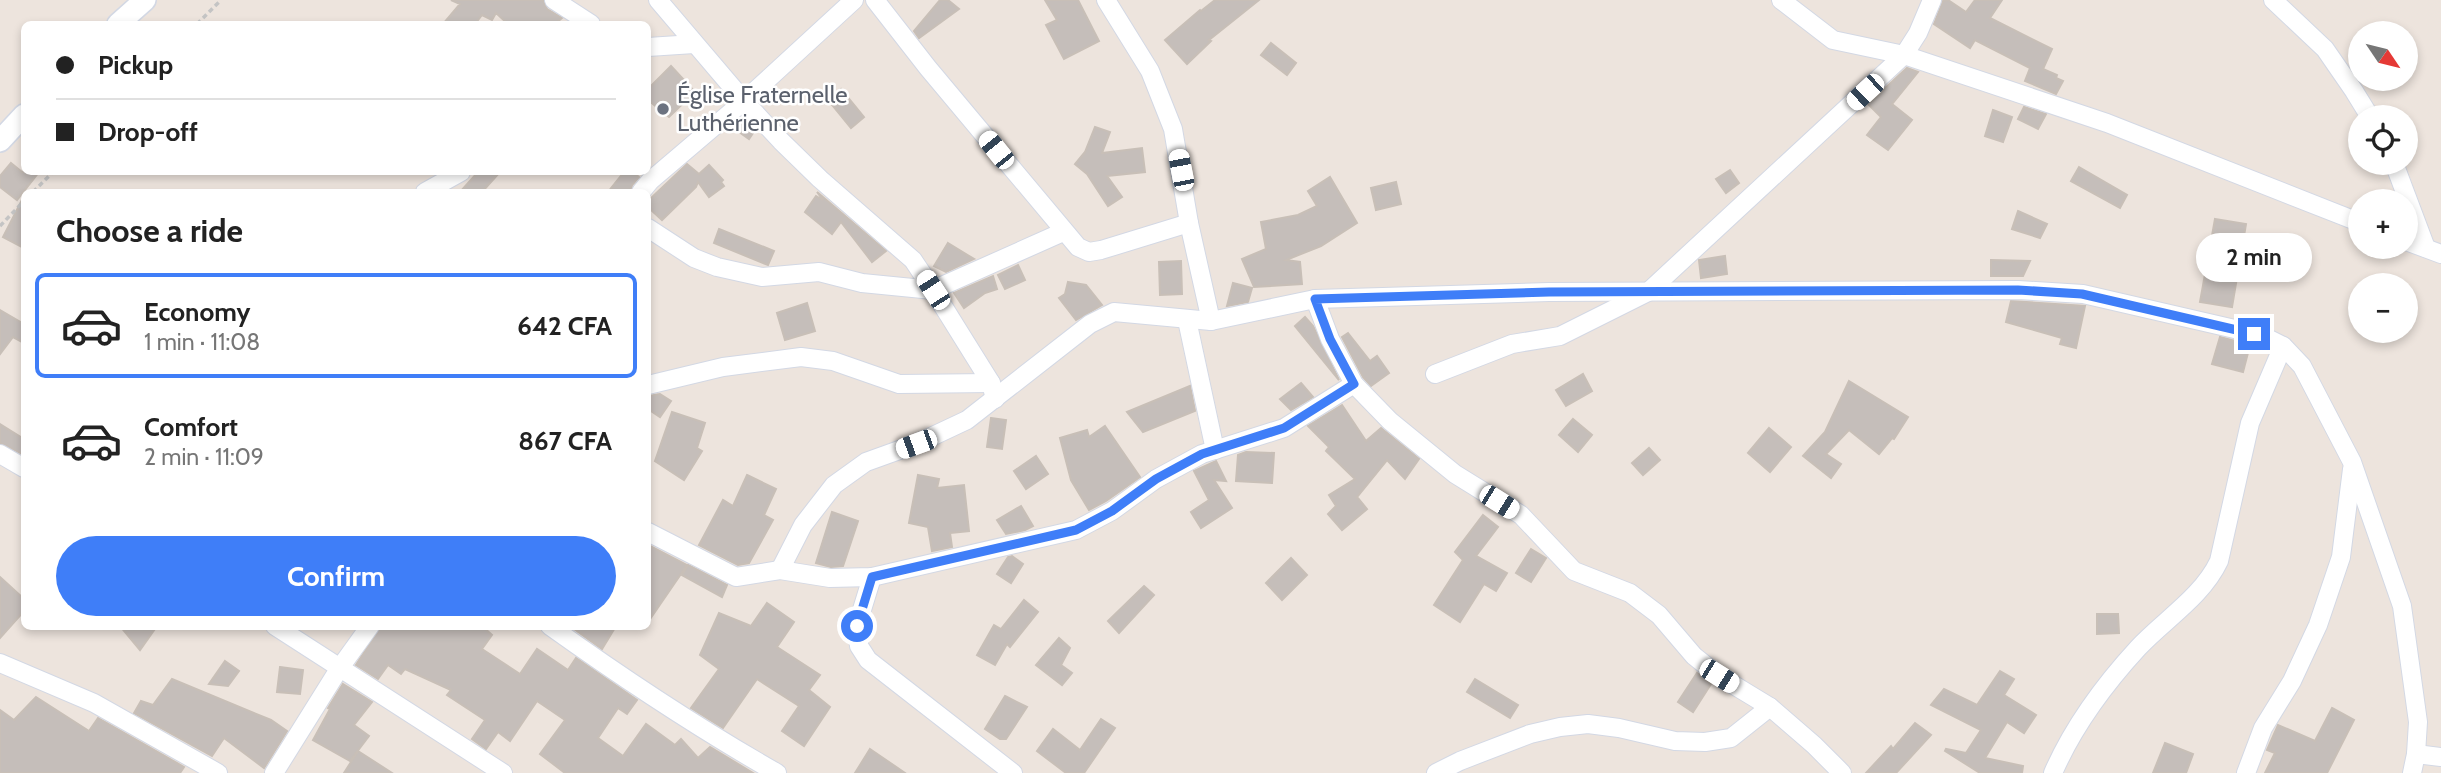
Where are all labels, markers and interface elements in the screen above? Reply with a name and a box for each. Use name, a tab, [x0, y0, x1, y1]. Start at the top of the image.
north arrow	[2348, 21, 2418, 91]
map controls	[2348, 21, 2418, 343]
text: Pickup	[98, 49, 173, 81]
car	[1843, 70, 1888, 114]
place label: Église Fraternelle Luthérienne	[677, 80, 848, 137]
marker: Église Fraternelle Luthérienne	[655, 101, 671, 117]
button: locate	[2348, 105, 2418, 175]
text: Drop-off	[98, 116, 198, 148]
car	[975, 127, 1018, 173]
car	[1167, 147, 1196, 193]
button: +	[2348, 189, 2418, 259]
text: Choose a ride	[56, 211, 243, 250]
callout: 2 min	[2196, 232, 2312, 282]
text: 2 min	[2226, 243, 2282, 271]
car	[913, 267, 954, 313]
button: −	[2348, 273, 2418, 343]
icon: car	[60, 294, 123, 357]
text: Economy	[144, 296, 250, 328]
text: 642 CFA	[517, 310, 612, 342]
route end	[2238, 318, 2270, 350]
text: 1 min · 11:08	[144, 328, 260, 356]
icon: car	[60, 409, 123, 472]
text: Comfort	[144, 411, 238, 443]
text: 867 CFA	[518, 425, 612, 457]
car	[893, 427, 940, 461]
text: 2 min · 11:09	[144, 443, 264, 471]
car	[1476, 482, 1523, 522]
button: Confirm	[56, 536, 616, 616]
route start	[841, 610, 873, 642]
car	[1696, 656, 1743, 696]

